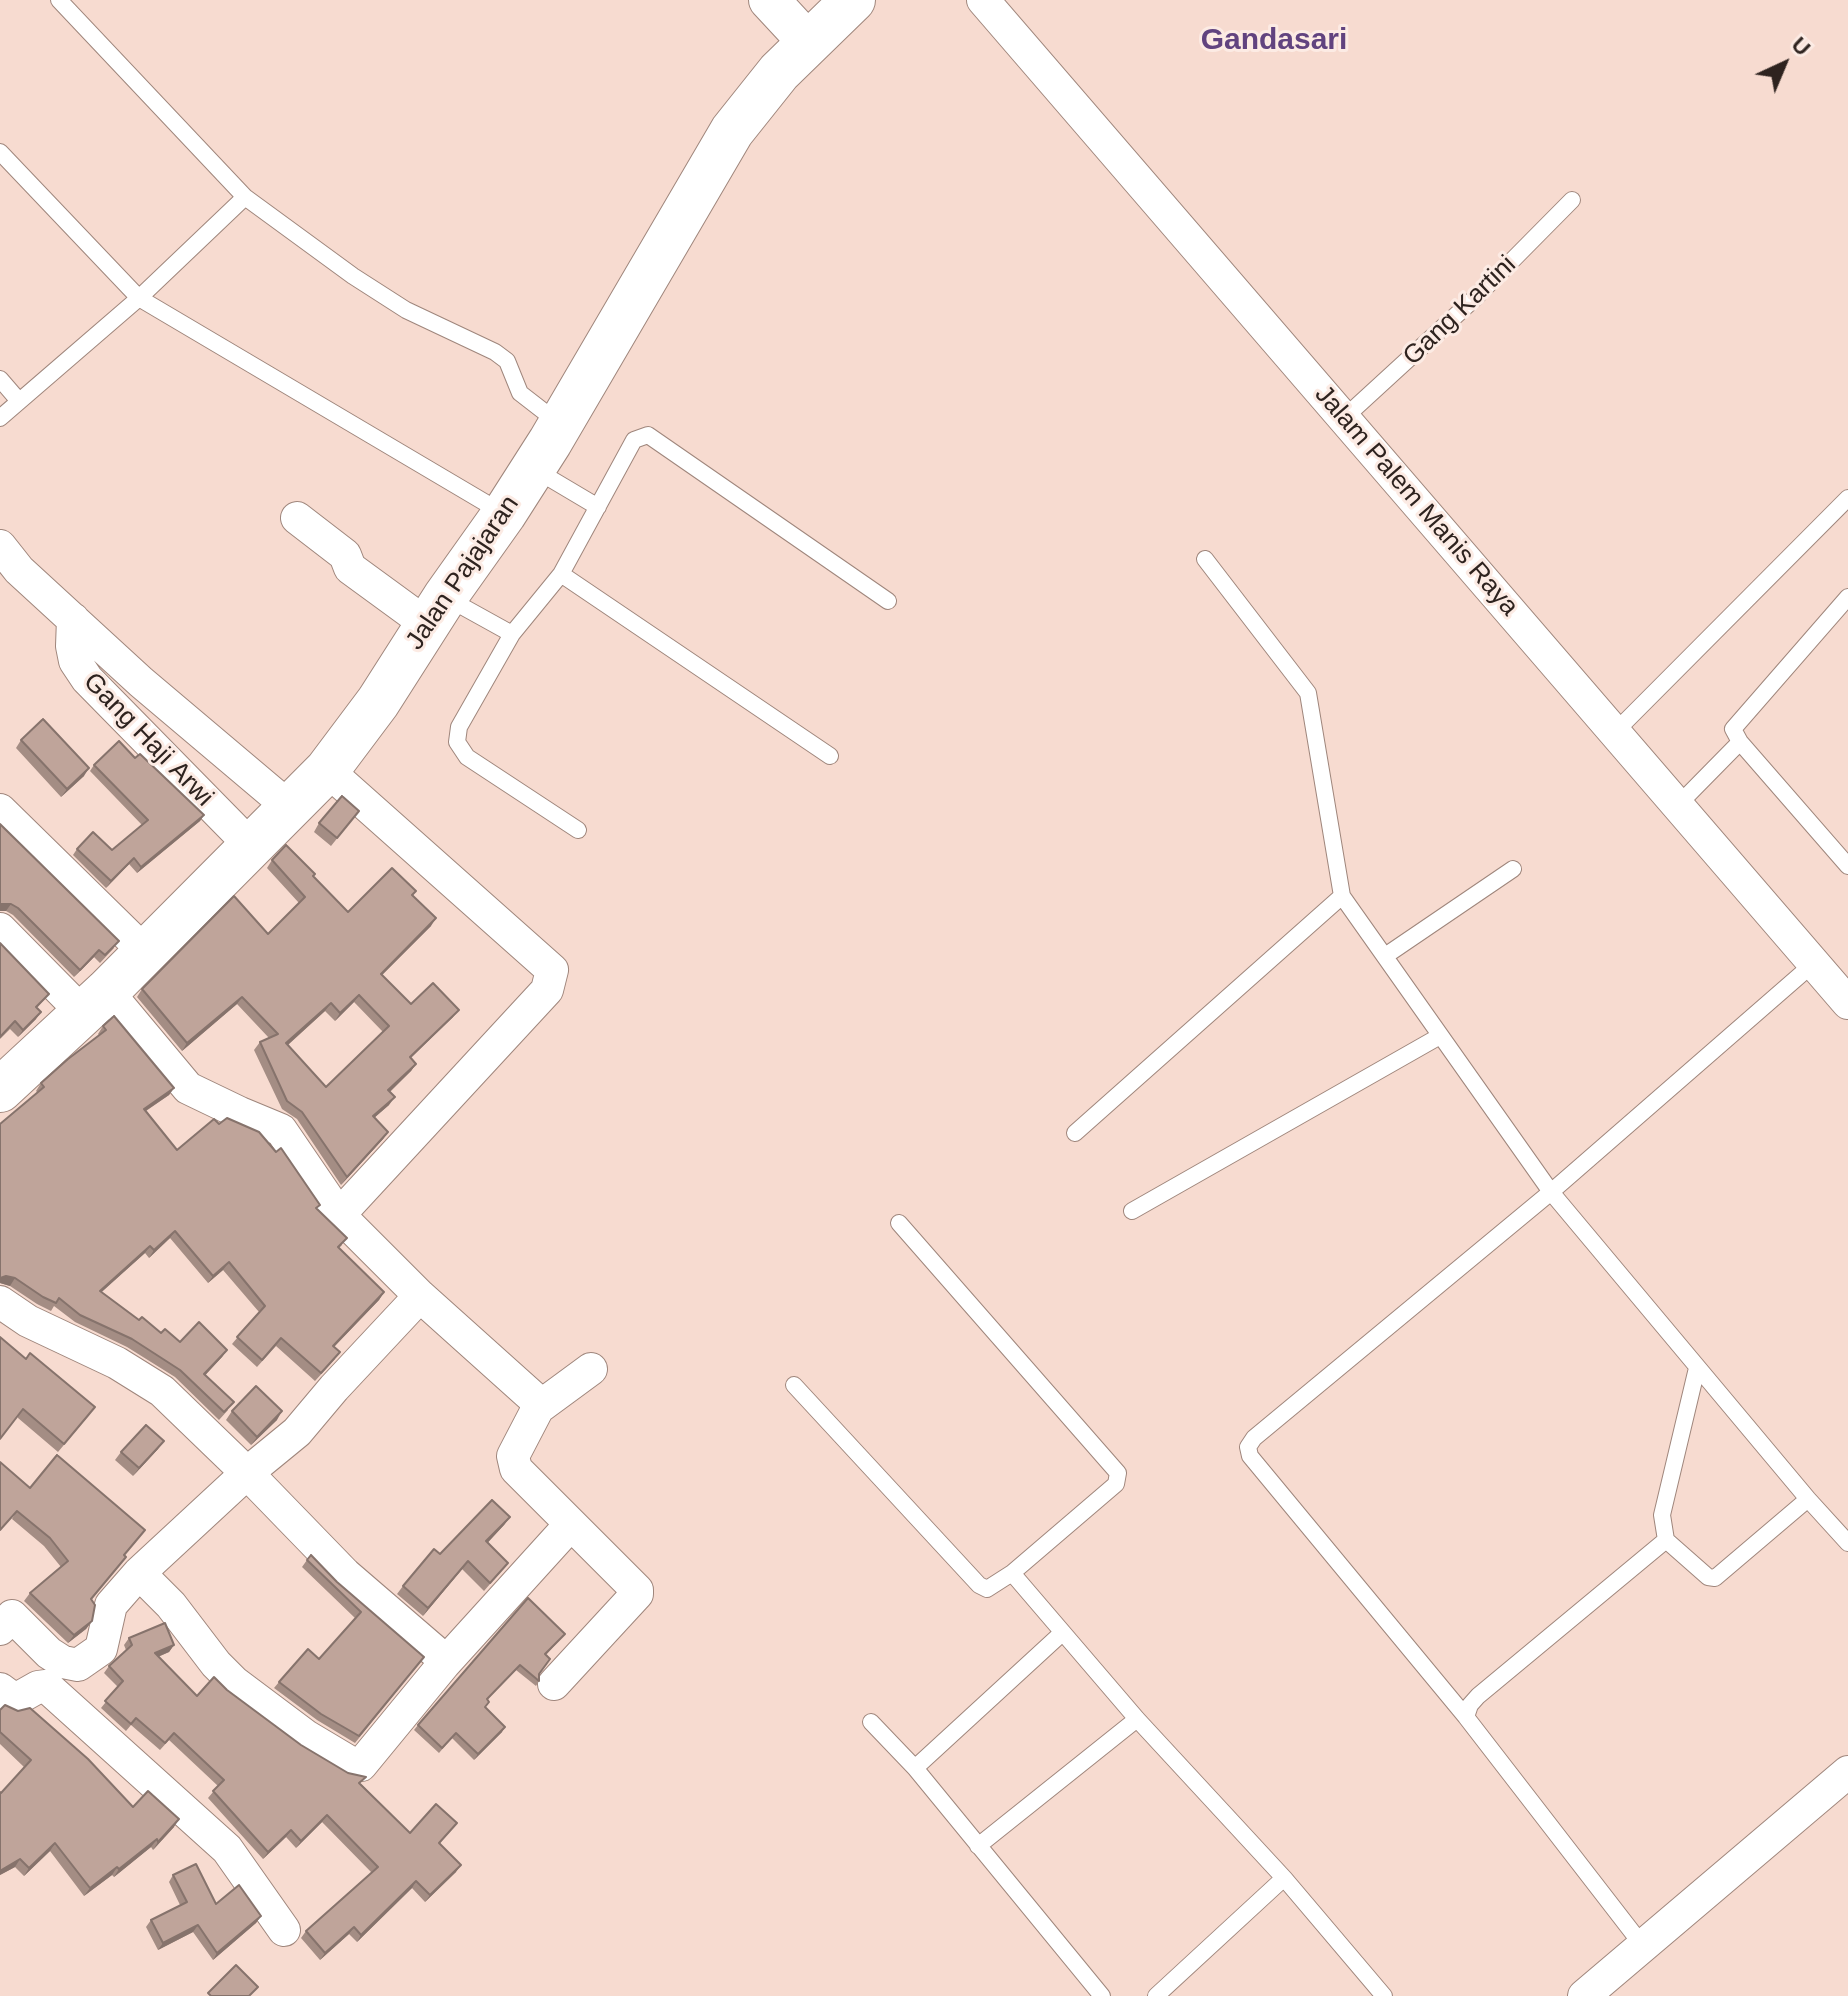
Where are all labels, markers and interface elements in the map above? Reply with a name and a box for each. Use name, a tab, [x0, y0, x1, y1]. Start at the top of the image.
district label: Gandasari	[1201, 23, 1347, 59]
north arrow	[1744, 24, 1824, 104]
text: U	[1787, 32, 1815, 61]
street label: Gang Kartini	[1397, 250, 1523, 372]
street label: Jalam Palem Manis Raya	[1308, 380, 1524, 622]
street label: Jalan Pajajaran	[400, 490, 526, 656]
street label: Gang Haji Arwi	[77, 667, 219, 813]

